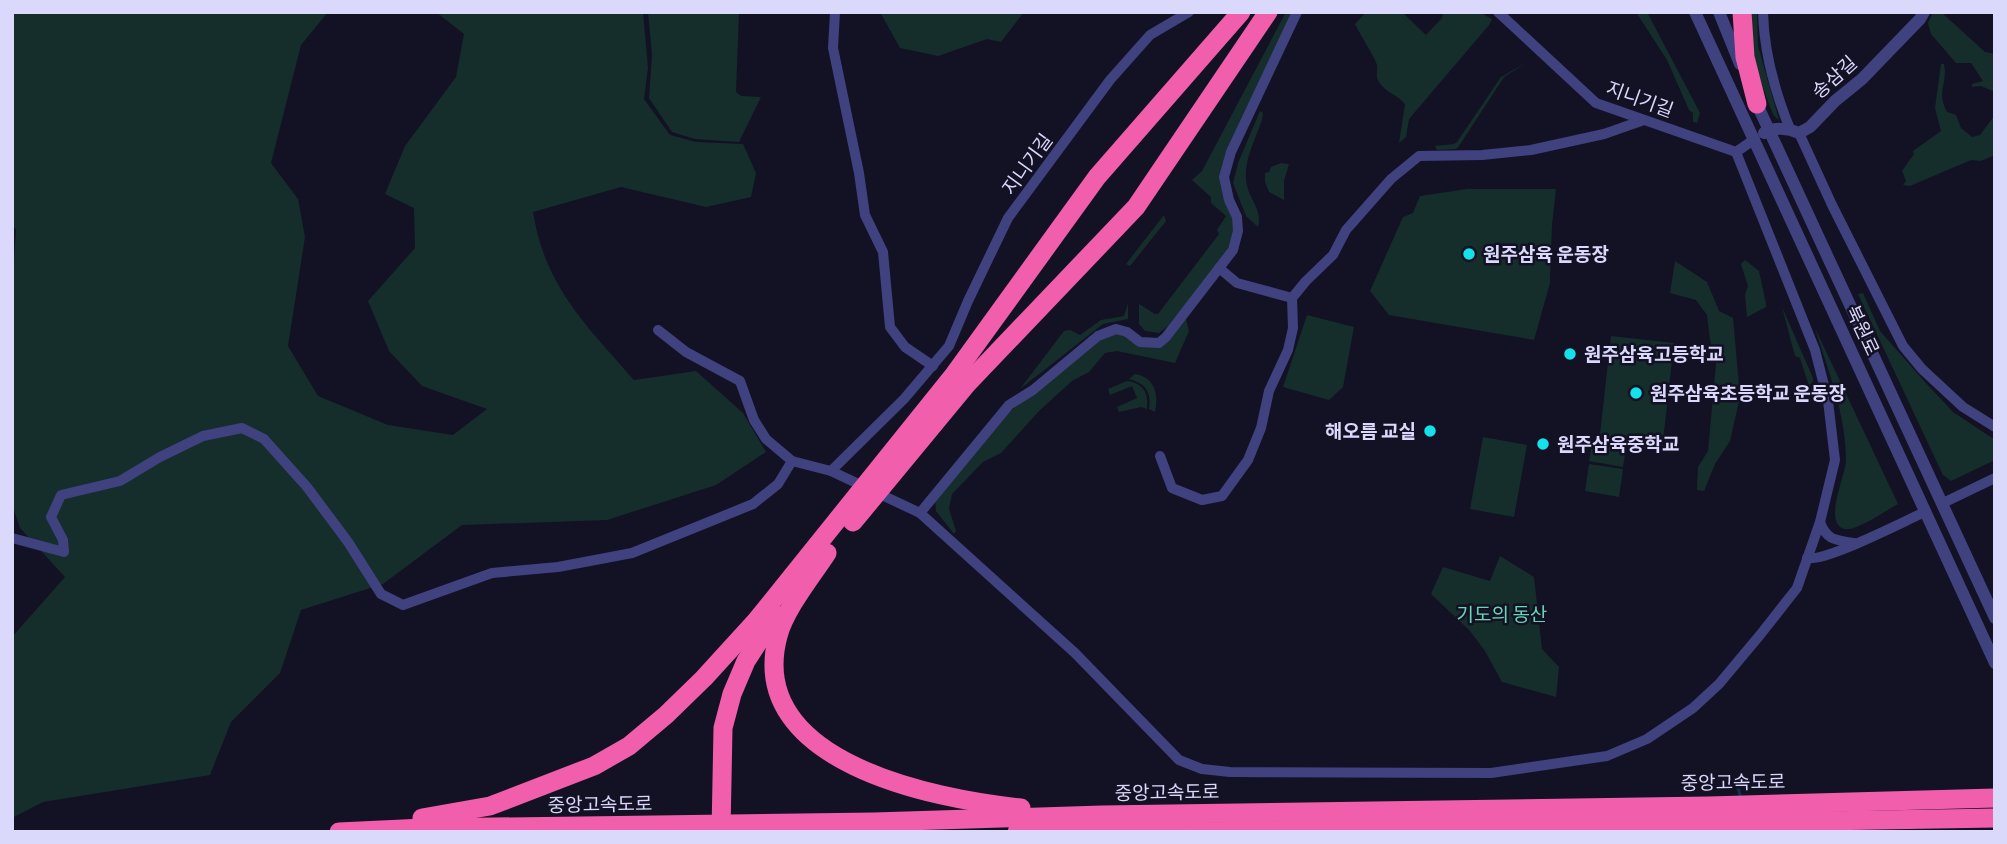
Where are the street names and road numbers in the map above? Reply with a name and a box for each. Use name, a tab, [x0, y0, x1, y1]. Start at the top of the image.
street label: 송삼길	[1806, 51, 1861, 103]
street label: 지니기길	[1603, 76, 1677, 121]
street label: 지니기길	[997, 129, 1056, 199]
street label: 북원로	[1842, 301, 1885, 358]
street label: 중앙고속도로	[1680, 769, 1786, 794]
street label: 중앙고속도로	[1114, 779, 1220, 804]
street label: 중앙고속도로	[547, 791, 653, 816]

